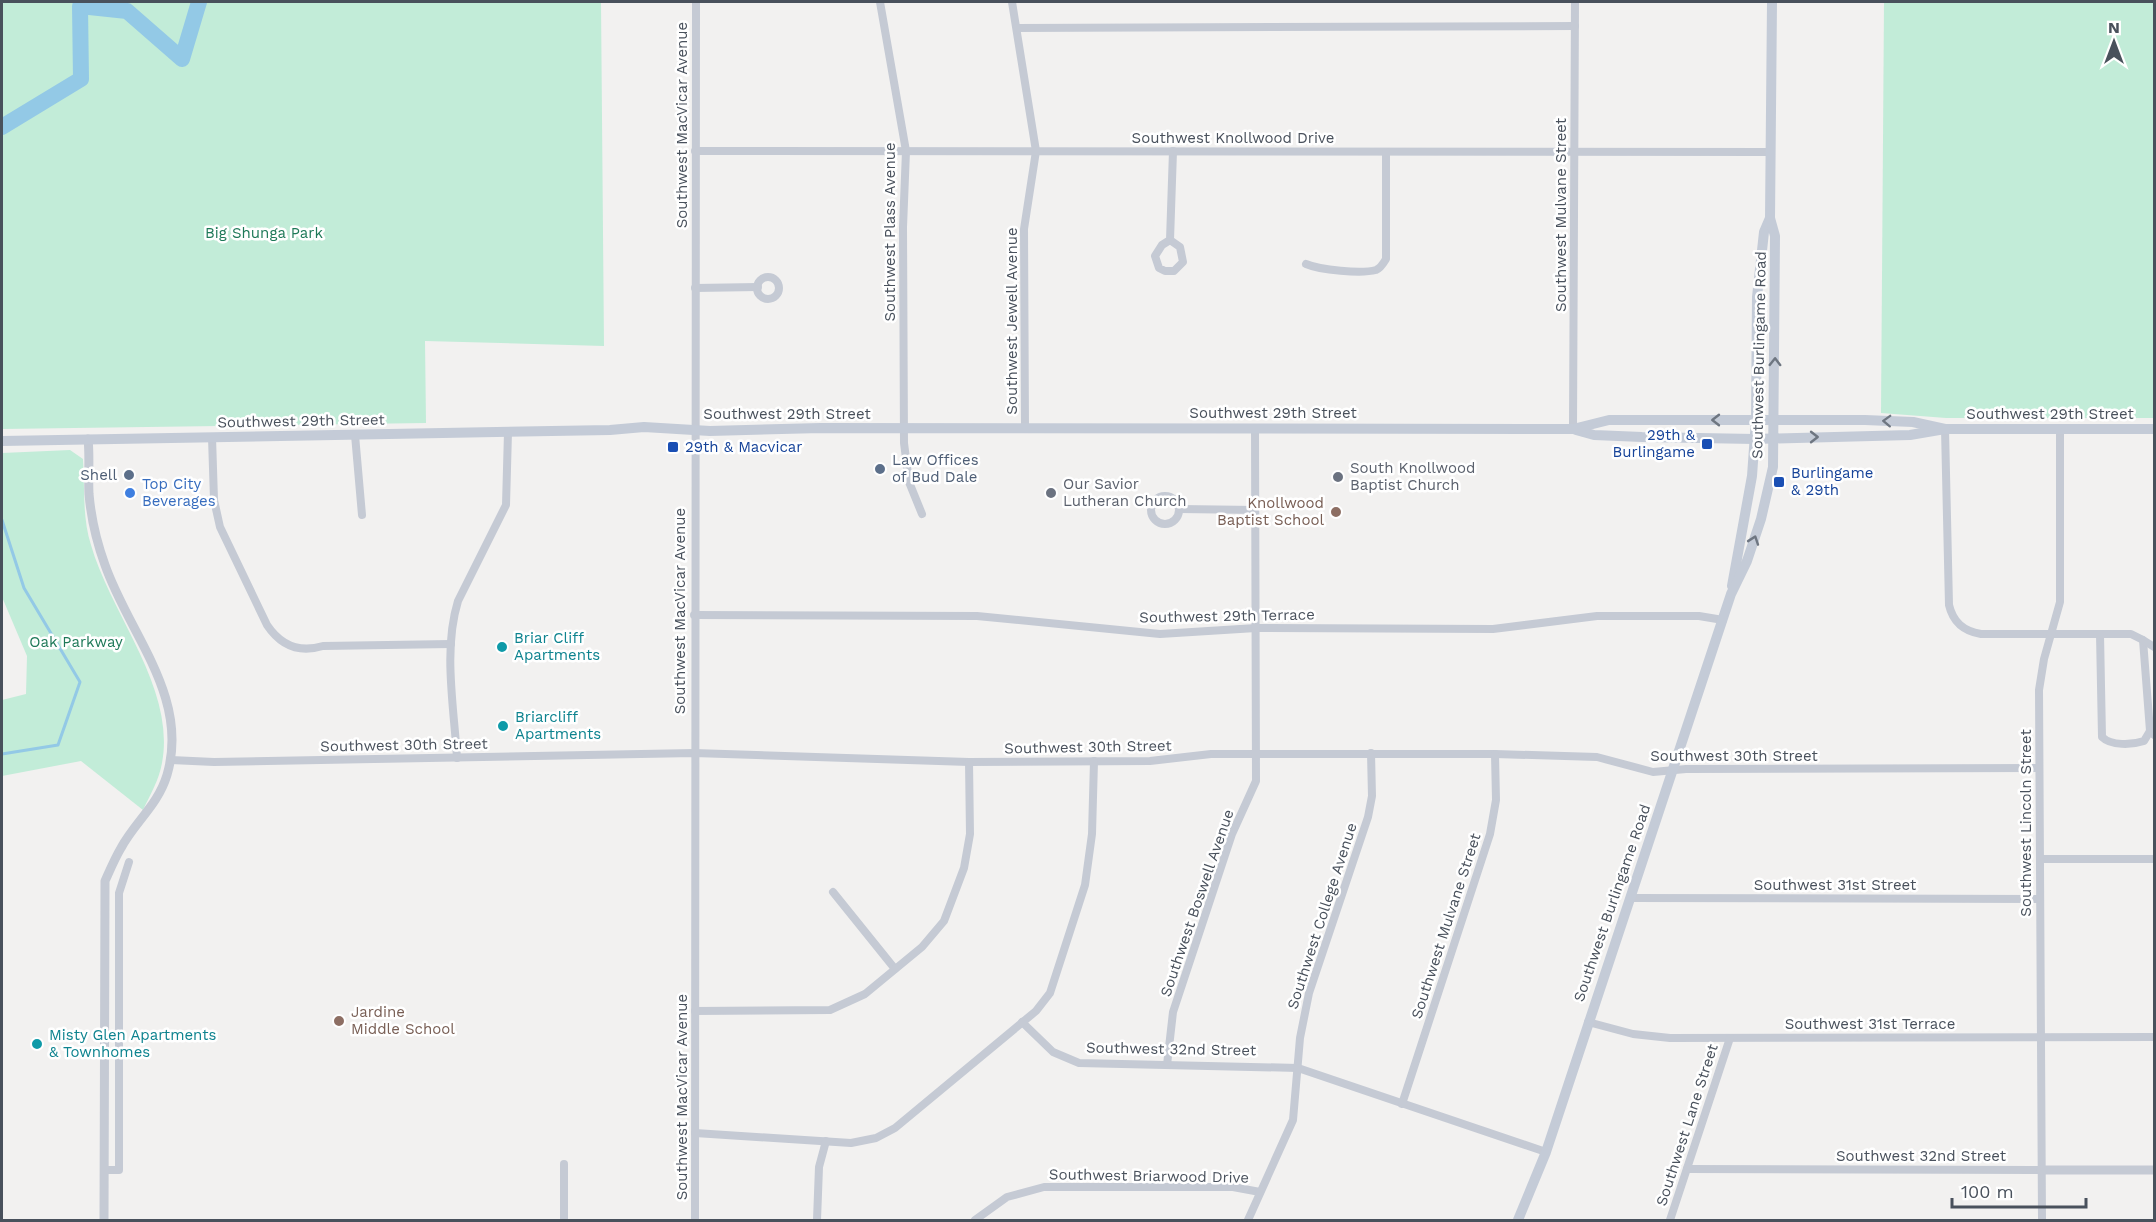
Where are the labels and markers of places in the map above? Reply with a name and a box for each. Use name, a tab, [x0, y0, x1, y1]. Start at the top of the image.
place label: 29th & Burlingame	[1613, 426, 1696, 461]
marker: 29th & Burlingame	[1700, 437, 1714, 451]
place label: 29th & Macvicar	[685, 438, 802, 456]
marker: 29th & Macvicar	[666, 440, 680, 454]
place label: Law Offices of Bud Dale	[892, 451, 979, 486]
place label: South Knollwood Baptist Church	[1350, 459, 1475, 494]
marker: Law Offices of Bud Dale	[873, 462, 887, 476]
place label: Burlingame & 29th	[1791, 464, 1873, 499]
place label: Shell	[80, 466, 117, 484]
marker: Shell	[122, 468, 136, 482]
marker: South Knollwood Baptist Church	[1331, 470, 1345, 484]
place label: Top City Beverages	[142, 475, 216, 510]
place label: Our Savior Lutheran Church	[1063, 475, 1186, 510]
marker: Burlingame & 29th	[1772, 475, 1786, 489]
marker: Top City Beverages	[123, 486, 137, 500]
marker: Our Savior Lutheran Church	[1044, 486, 1058, 500]
place label: Knollwood Baptist School	[1217, 494, 1324, 529]
marker: Knollwood Baptist School	[1329, 505, 1343, 519]
place label: Briar Cliff Apartments	[514, 629, 600, 664]
marker: Briar Cliff Apartments	[495, 640, 509, 654]
place label: Briarcliff Apartments	[515, 708, 601, 743]
marker: Briarcliff Apartments	[496, 719, 510, 733]
place label: Jardine Middle School	[351, 1003, 455, 1038]
marker: Jardine Middle School	[332, 1014, 346, 1028]
place label: Misty Glen Apartments & Townhomes	[49, 1026, 217, 1061]
marker: Misty Glen Apartments & Townhomes	[30, 1037, 44, 1051]

